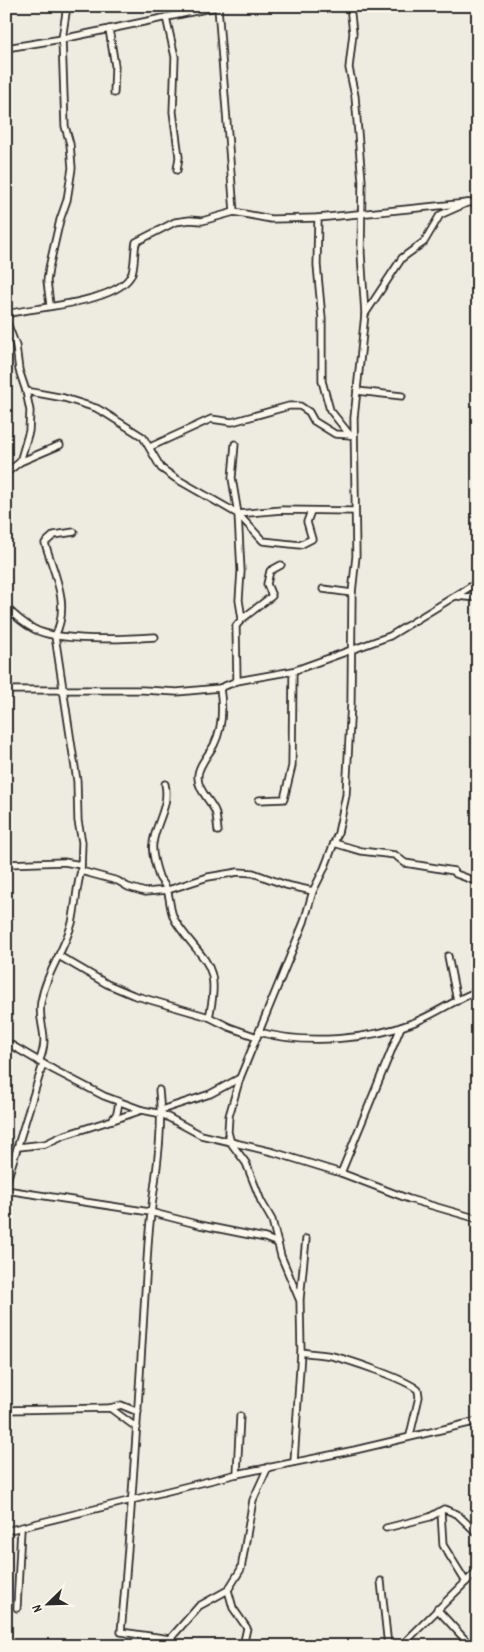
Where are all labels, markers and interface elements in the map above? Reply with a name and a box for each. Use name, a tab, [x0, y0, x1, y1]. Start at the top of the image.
north arrow	[22, 1580, 72, 1630]
text: N	[27, 1601, 48, 1615]

